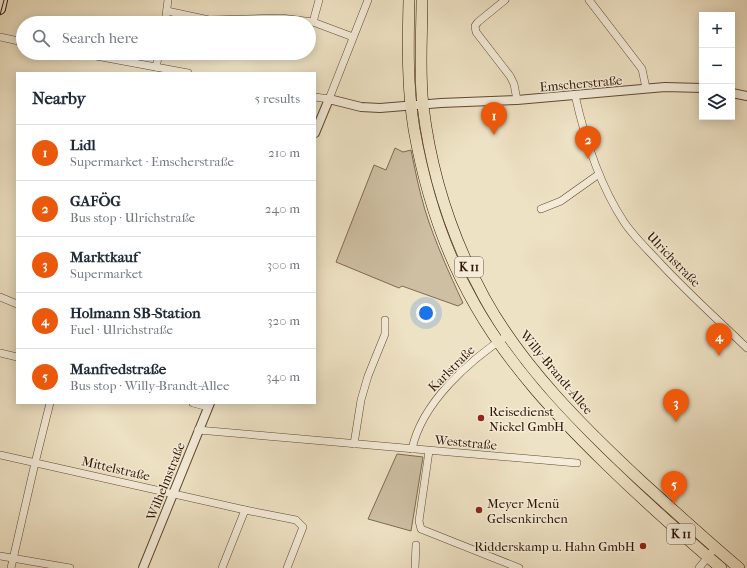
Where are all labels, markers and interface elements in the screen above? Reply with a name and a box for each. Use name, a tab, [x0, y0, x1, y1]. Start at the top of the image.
map controls	[699, 12, 735, 120]
button: +	[699, 12, 735, 48]
search box	[16, 16, 316, 60]
icon: search	[30, 27, 52, 49]
text: Search here	[62, 29, 138, 47]
button: −	[699, 48, 735, 84]
street label: Emscherstraße	[539, 72, 624, 95]
button: layers	[699, 84, 735, 120]
text: Nearby	[32, 88, 86, 108]
text: 5 results	[255, 91, 300, 106]
pin: 1	[481, 102, 507, 135]
pin: 2	[575, 126, 601, 159]
text: Lidl	[70, 136, 96, 154]
text: 1	[43, 145, 47, 160]
text: 210 m	[268, 145, 300, 160]
text: Supermarket · Emscherstraße	[70, 154, 234, 169]
text: GAFÖG	[70, 192, 121, 210]
text: 2	[42, 201, 48, 216]
text: 240 m	[265, 201, 300, 216]
text: Bus stop · Ulrichstraße	[70, 210, 195, 225]
street label: Ulrichstraße	[644, 229, 704, 290]
text: Marktkauf	[70, 248, 138, 266]
text: 3	[42, 257, 48, 272]
text: 300 m	[267, 257, 300, 272]
road number: K 11	[455, 257, 483, 277]
text: Supermarket	[70, 266, 143, 281]
your location	[416, 303, 436, 323]
text: Holmann SB-Station	[70, 304, 201, 322]
text: 4	[41, 313, 49, 328]
text: 320 m	[267, 313, 300, 328]
text: Fuel · Ulrichstraße	[70, 322, 173, 337]
pin: 4	[706, 323, 732, 356]
street label: Willy-Brandt-Allee	[517, 327, 596, 418]
street label: Karlstraße	[425, 342, 478, 395]
text: Manfredstraße	[70, 360, 166, 378]
text: 5	[42, 369, 48, 384]
text: 340 m	[266, 369, 300, 384]
text: Bus stop · Willy-Brandt-Allee	[70, 378, 229, 393]
pin: 3	[663, 389, 689, 422]
place label: Reisedienst Nickel GmbH	[489, 404, 564, 434]
marker: Reisedienst Nickel GmbH	[476, 413, 486, 423]
street label: Weststraße	[433, 432, 498, 453]
street label: Wilhelmstraße	[143, 440, 188, 523]
street label: Mittelstraße	[80, 453, 152, 484]
pin: 5	[661, 471, 687, 504]
place label: Meyer Menü Gelsenkirchen	[487, 496, 568, 526]
marker: Meyer Menü Gelsenkirchen	[474, 505, 484, 515]
road number: K 11	[667, 524, 695, 544]
place label: Ridderskamp u. Hahn GmbH	[474, 539, 635, 554]
marker: Ridderskamp u. Hahn GmbH	[638, 541, 648, 551]

